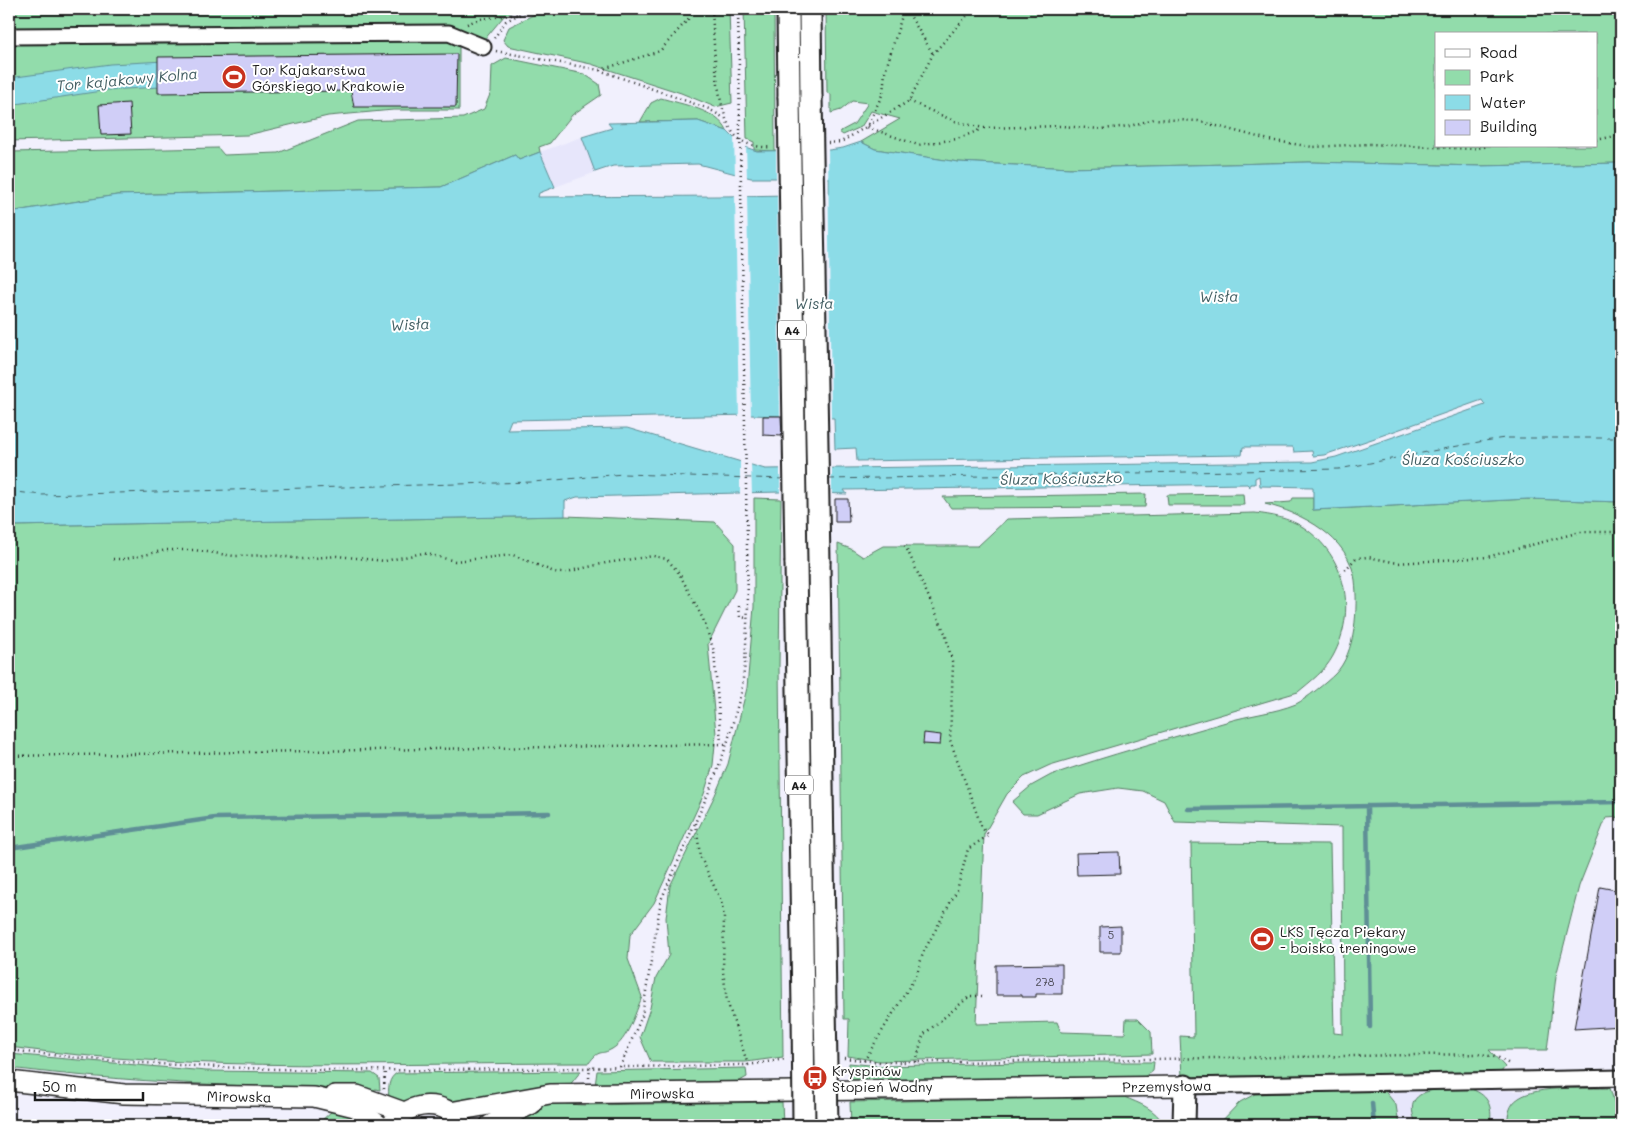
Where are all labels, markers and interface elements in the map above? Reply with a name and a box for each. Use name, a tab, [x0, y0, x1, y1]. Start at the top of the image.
legend	[1435, 32, 1598, 148]
text: Road	[1480, 42, 1517, 62]
place label: Tor Kajakarstwa Górskiego w Krakowie	[252, 60, 405, 95]
water label: Tor kajakowy Kolna	[55, 63, 199, 95]
sports icon: Tor Kajakarstwa Górskiego w Krakowie	[221, 64, 247, 90]
text: Park	[1480, 66, 1514, 86]
text: Water	[1480, 92, 1526, 112]
text: Building	[1480, 116, 1537, 136]
water label: Wisła	[1199, 286, 1239, 306]
water label: Wisła	[794, 293, 834, 313]
water label: Wisła	[390, 313, 430, 335]
road number: A4	[778, 320, 806, 340]
water label: Śluza Kościuszko	[1402, 449, 1524, 469]
water label: Śluza Kościuszko	[1000, 467, 1122, 489]
road number: A4	[785, 776, 813, 794]
place label: LKS Tęcza Piekary - boisko treningowe	[1280, 922, 1417, 957]
sports icon: LKS Tęcza Piekary - boisko treningowe	[1249, 926, 1275, 952]
house number: 5	[1108, 927, 1114, 942]
house number: 278	[1036, 974, 1055, 989]
place label: Kryspinów Stopień Wodny	[832, 1061, 933, 1096]
bus stop icon: Kryspinów Stopień Wodny	[802, 1065, 828, 1091]
scale bar	[35, 1069, 142, 1101]
text: 50 m	[42, 1076, 77, 1096]
street label: Przemysłowa	[1122, 1076, 1212, 1096]
street label: Mirowska	[630, 1083, 695, 1102]
street label: Mirowska	[207, 1086, 272, 1106]

